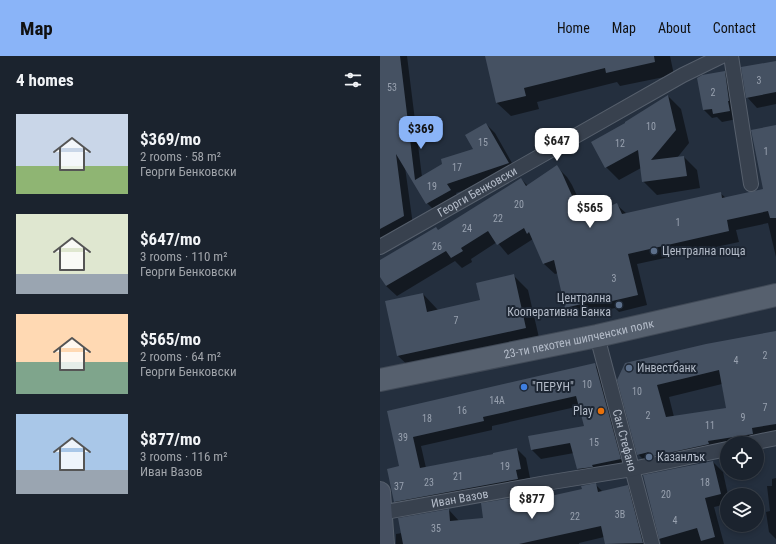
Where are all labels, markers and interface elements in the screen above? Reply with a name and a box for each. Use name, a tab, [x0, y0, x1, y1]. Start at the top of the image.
text: Map	[20, 17, 53, 40]
text: Home	[557, 20, 590, 36]
text: Map	[612, 20, 636, 36]
text: About	[658, 20, 691, 36]
text: Contact	[713, 20, 756, 36]
icon: filters	[342, 69, 364, 91]
text: 4 homes	[16, 70, 74, 90]
house number: 3	[757, 75, 762, 86]
house number: 53	[387, 82, 397, 93]
house number: 2	[711, 87, 716, 98]
pin: $369	[397, 116, 445, 150]
text: $369	[408, 121, 434, 136]
house number: 10	[646, 121, 656, 132]
pin: $647	[533, 128, 581, 162]
text: $369/mo	[140, 129, 201, 149]
icon: home	[48, 130, 96, 178]
text: $647	[544, 133, 570, 148]
house number: 15	[478, 137, 488, 148]
house number: 12	[615, 138, 625, 149]
house number: 1	[764, 146, 768, 157]
text: 2 rooms · 58 m²	[140, 149, 221, 164]
house number: 17	[452, 162, 462, 173]
text: Георги Бенковски	[140, 164, 237, 179]
street label: Георги Бенковски	[435, 164, 520, 220]
house number: 19	[427, 181, 437, 192]
pin: $565	[566, 195, 614, 229]
house number: 20	[514, 199, 524, 210]
text: $565	[577, 200, 603, 215]
house number: 22	[493, 213, 503, 224]
house number: 1	[676, 217, 680, 228]
house number: 24	[462, 223, 472, 234]
text: $647/mo	[140, 229, 201, 249]
icon: home	[48, 230, 96, 278]
house number: 26	[432, 241, 442, 252]
place label: Централна поща	[662, 244, 746, 258]
marker: Централна поща	[649, 246, 659, 256]
text: 3 rooms · 110 m²	[140, 249, 227, 264]
text: Георги Бенковски	[140, 264, 237, 279]
house number: 3	[612, 273, 617, 284]
place label: Централна Кооперативна Банка	[507, 291, 611, 319]
marker: Централна Кооперативна Банка	[614, 300, 624, 310]
house number: 7	[454, 315, 459, 326]
street label: 23-ти пехотен шипченски полк	[503, 316, 655, 362]
text: $565/mo	[140, 329, 201, 349]
icon: home	[48, 330, 96, 378]
text: 2 rooms · 64 m²	[140, 349, 221, 364]
house number: 2	[763, 350, 768, 361]
house number: 4	[734, 355, 739, 366]
place label: Инвестбанк	[637, 361, 697, 375]
marker: Инвестбанк	[624, 363, 634, 373]
text: Георги Бенковски	[140, 364, 237, 379]
house number: 10	[582, 379, 592, 390]
place label: "ПЕРУН"	[532, 380, 574, 394]
marker: "ПЕРУН"	[519, 382, 529, 392]
house number: 10	[632, 386, 642, 397]
house number: 14A	[489, 395, 505, 406]
house number: 7	[763, 402, 768, 413]
place label: Play	[573, 404, 593, 418]
house number: 16	[457, 405, 467, 416]
marker: Play	[596, 406, 606, 416]
street label: Сан Стефано	[610, 408, 640, 473]
house number: 2	[646, 410, 651, 421]
house number: 9	[741, 412, 746, 423]
house number: 18	[422, 413, 432, 424]
house number: 11	[705, 420, 715, 431]
text: $877/mo	[140, 429, 201, 449]
icon: home	[48, 430, 96, 478]
house number: 39	[398, 432, 408, 443]
map controls	[720, 436, 764, 532]
button: locate	[720, 436, 764, 480]
house number: 15	[589, 437, 599, 448]
text: 3 rooms · 116 m²	[140, 449, 227, 464]
place label: Казанлък	[657, 450, 705, 464]
marker: Казанлък	[644, 452, 654, 462]
house number: 19	[500, 461, 510, 472]
text: Иван Вазов	[140, 464, 203, 479]
house number: 21	[453, 471, 463, 482]
house number: 23	[424, 477, 434, 488]
house number: 18	[700, 477, 710, 488]
house number: 37	[394, 481, 404, 492]
pin: $877	[508, 486, 556, 520]
street label: Иван Вазов	[430, 487, 489, 511]
button: layers	[720, 488, 764, 532]
house number: 20	[661, 489, 671, 500]
text: $877	[519, 491, 545, 506]
house number: 3B	[615, 509, 625, 520]
house number: 22	[570, 511, 580, 522]
house number: 4	[673, 515, 678, 526]
house number: 35	[431, 523, 441, 534]

